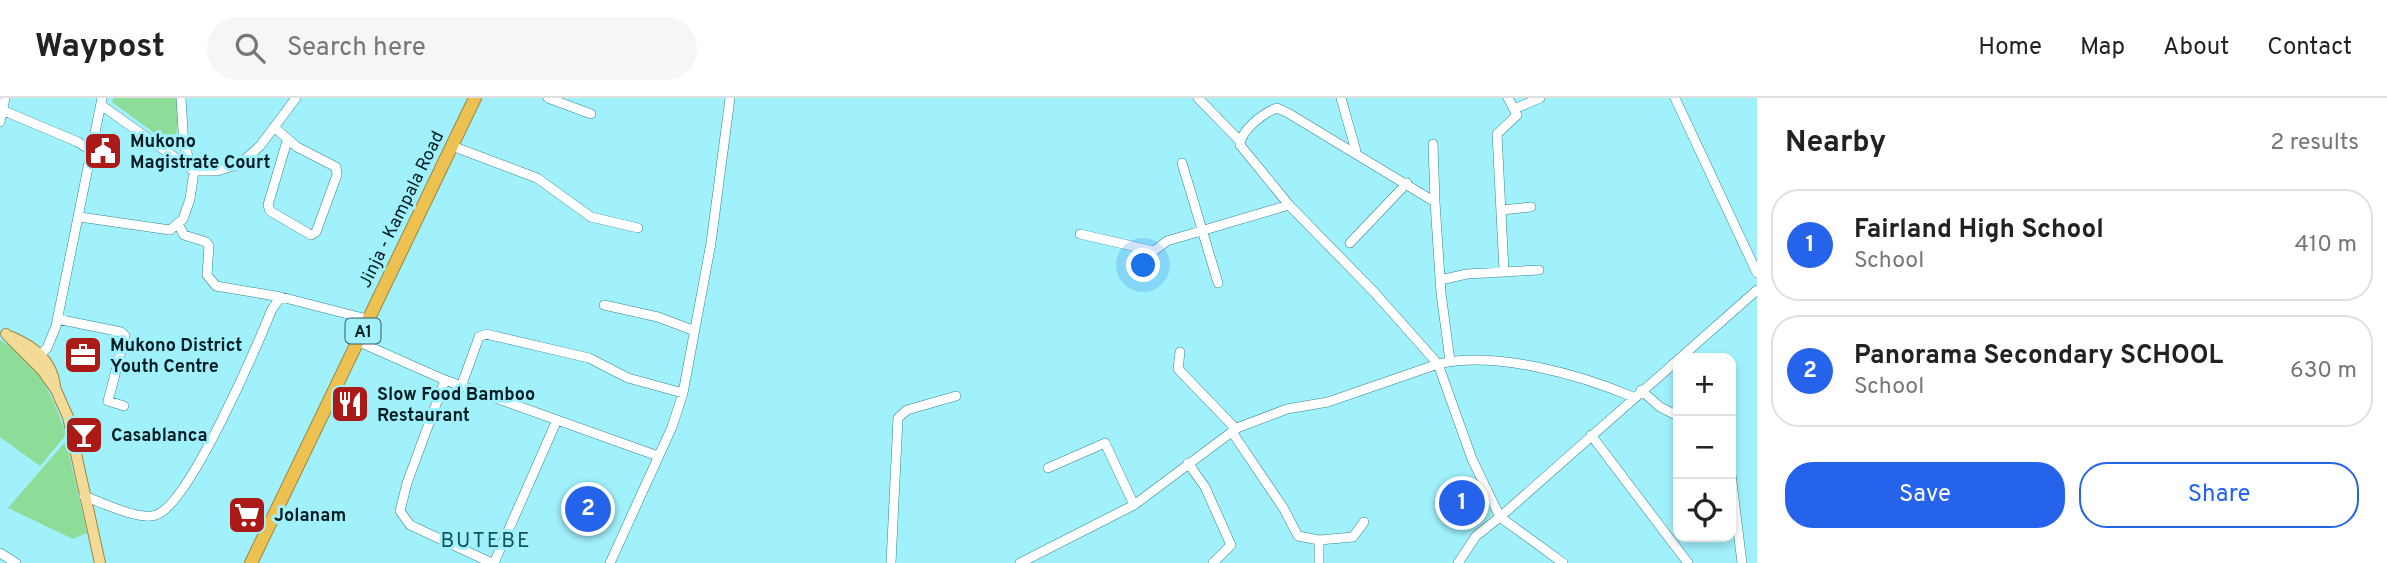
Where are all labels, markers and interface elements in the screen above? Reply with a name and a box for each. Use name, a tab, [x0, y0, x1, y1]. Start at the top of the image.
search box	[207, 17, 697, 80]
text: Waypost	[35, 27, 165, 69]
icon: search	[231, 29, 269, 67]
text: Search here	[287, 32, 426, 65]
text: Home	[1978, 33, 2042, 63]
text: Map	[2080, 33, 2125, 63]
text: About	[2163, 33, 2229, 63]
text: Contact	[2267, 33, 2352, 63]
text: Nearby	[1785, 125, 1886, 162]
street label: Jinja - Kampala Road	[354, 128, 450, 292]
text: 2 results	[2270, 129, 2359, 158]
public building icon: Mukono Magistrate Court	[82, 130, 124, 172]
place label: Mukono Magistrate Court	[130, 131, 271, 175]
text: Fairland High School	[1854, 214, 2104, 247]
text: 1	[1805, 231, 1815, 260]
text: 410 m	[2294, 231, 2357, 260]
text: School	[1854, 247, 1924, 276]
your location	[1126, 248, 1160, 282]
road number: A1	[346, 318, 380, 344]
office icon: Mukono District Youth Centre	[62, 334, 104, 376]
place label: Mukono District Youth Centre	[110, 335, 242, 379]
text: Panorama Secondary SCHOOL	[1854, 340, 2223, 373]
map controls	[1673, 353, 1736, 542]
button: +	[1673, 353, 1736, 416]
text: 2	[1803, 357, 1817, 386]
text: 630 m	[2290, 357, 2357, 386]
text: School	[1854, 373, 1924, 402]
restaurant icon: Slow Food Bamboo Restaurant	[329, 383, 371, 425]
place label: Slow Food Bamboo Restaurant	[377, 384, 535, 428]
bar icon: Casablanca	[63, 414, 105, 456]
button: −	[1673, 416, 1736, 479]
place label: Casablanca	[111, 425, 207, 448]
button: Save	[1785, 462, 2065, 528]
button: Share	[2079, 462, 2359, 528]
pin: 1	[1439, 477, 1485, 529]
button: locate	[1673, 479, 1736, 542]
pin: 2	[565, 483, 611, 535]
supermarket icon: Jolanam	[226, 494, 268, 536]
place label: Jolanam	[274, 505, 346, 528]
district label: BUTEBE	[441, 528, 531, 555]

